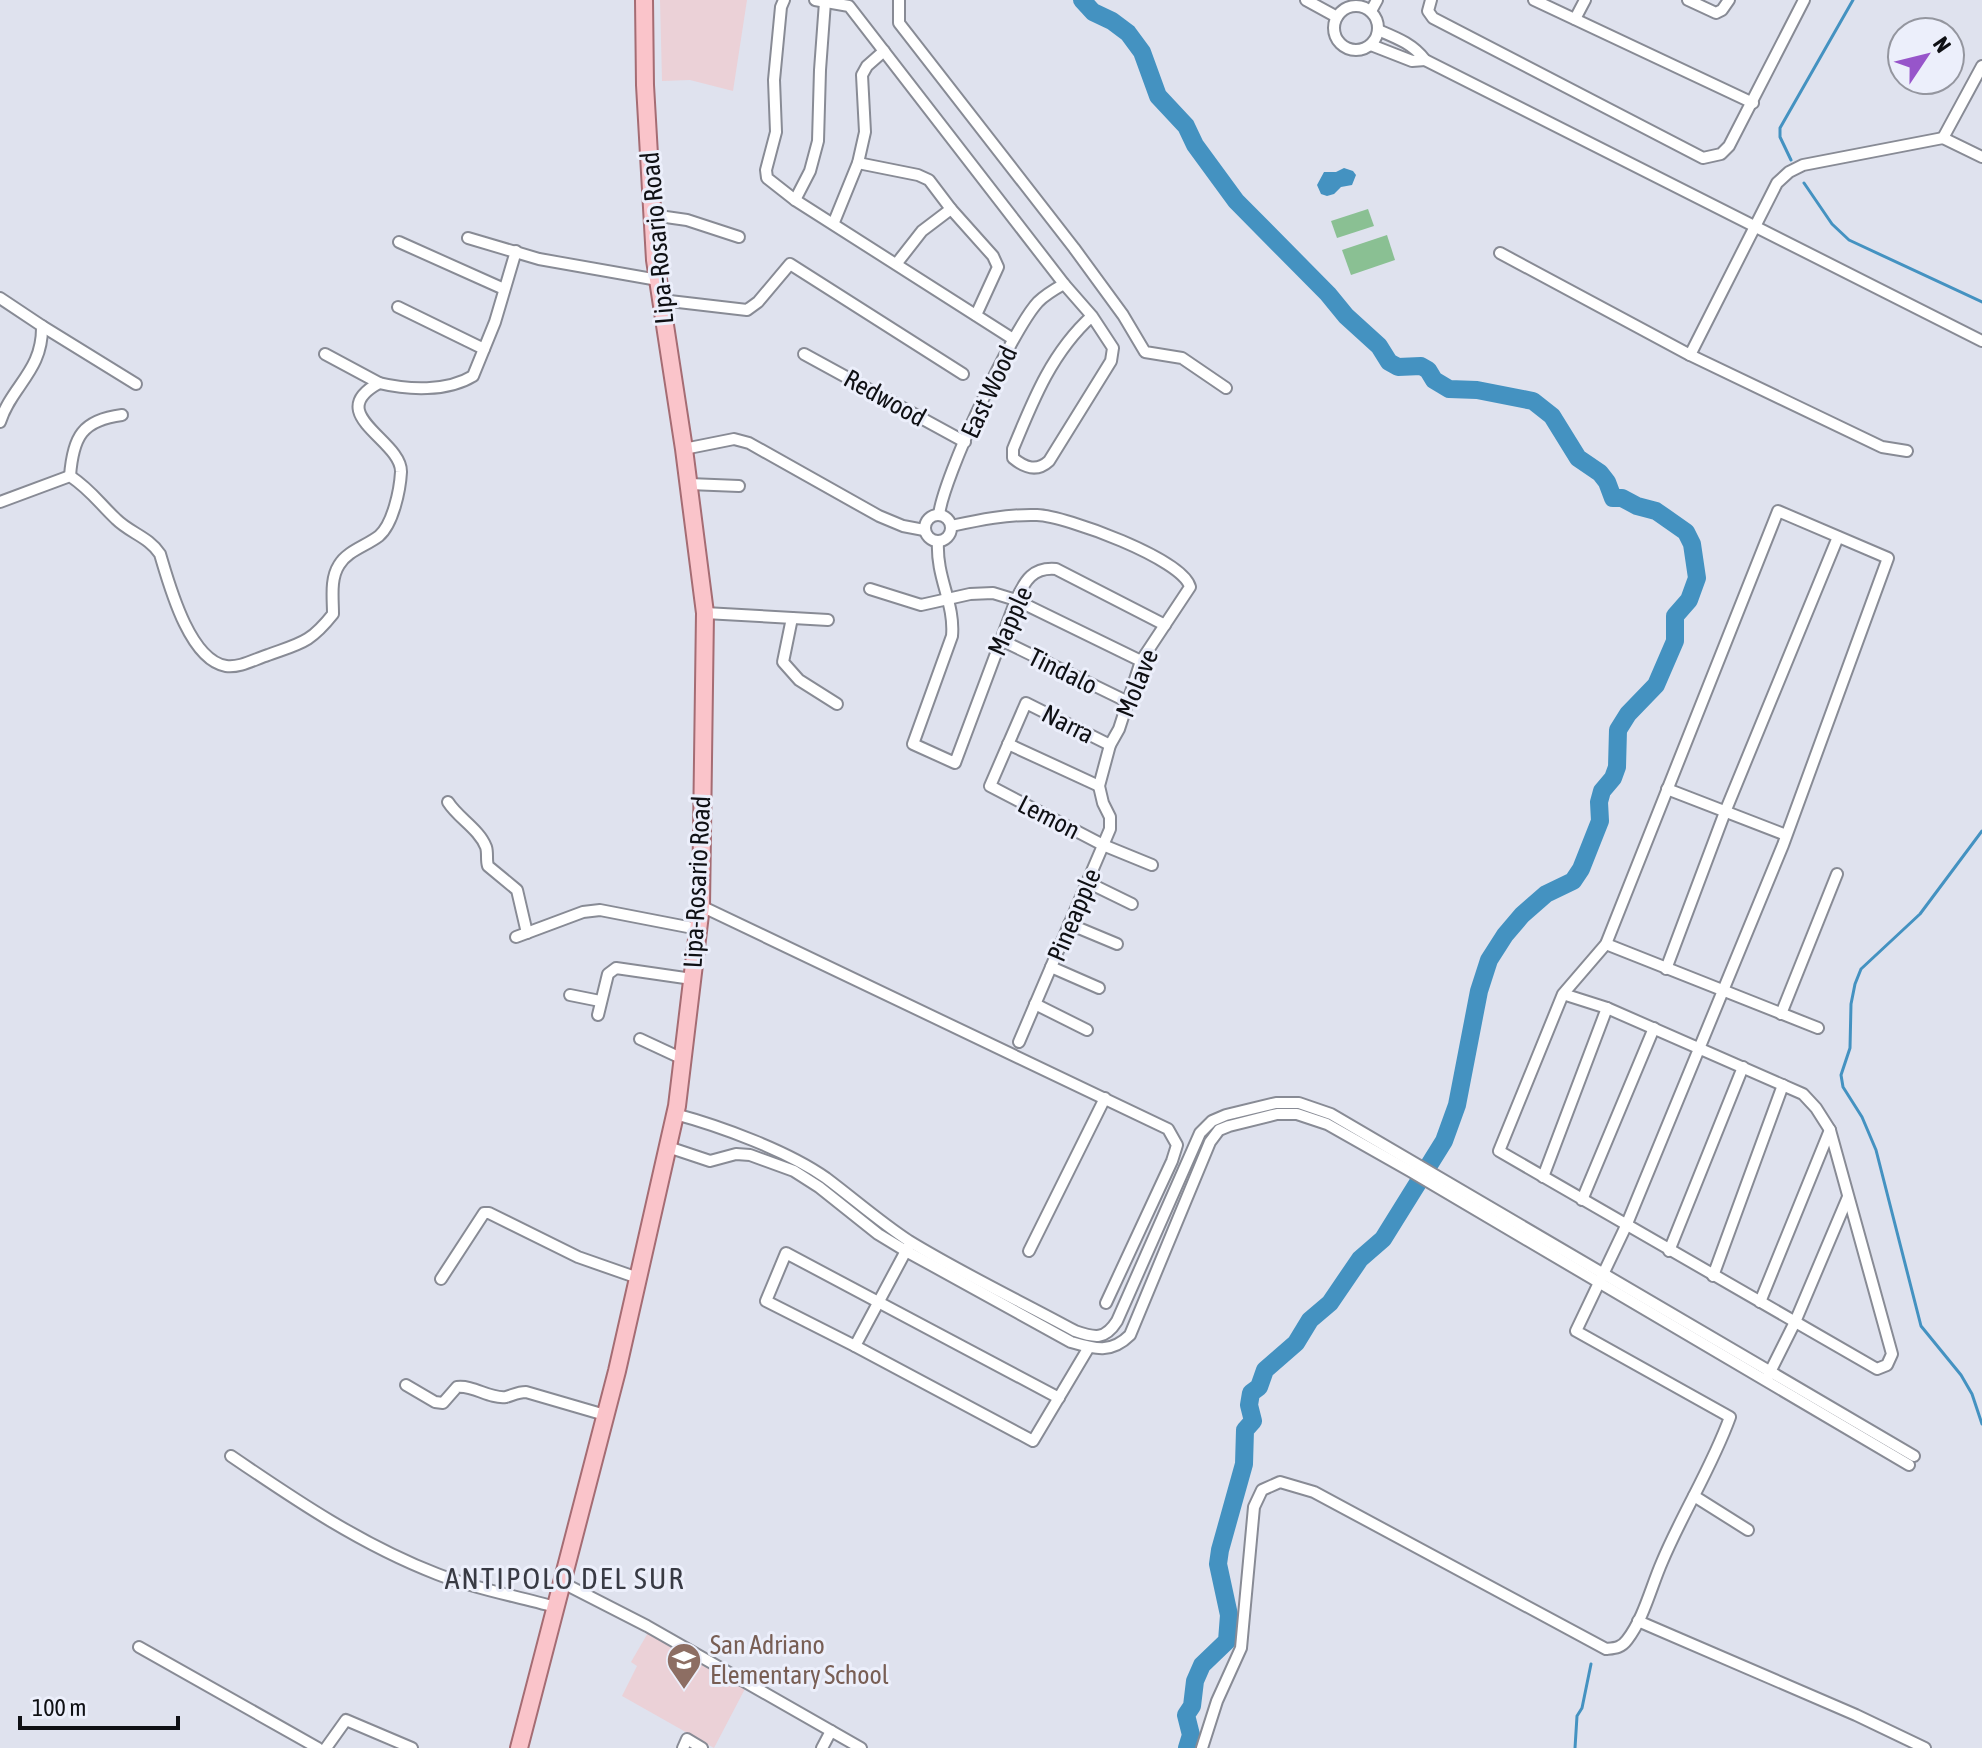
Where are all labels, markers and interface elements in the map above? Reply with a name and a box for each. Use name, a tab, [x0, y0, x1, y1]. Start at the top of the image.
north arrow	[1886, 16, 1966, 96]
text: N	[1928, 32, 1957, 57]
street label: Lipa-Rosario Road	[635, 151, 679, 325]
street label: East Wood	[955, 341, 1023, 443]
street label: Redwood	[839, 363, 931, 433]
street label: Mapple	[982, 582, 1038, 660]
street label: Tindalo	[1024, 642, 1102, 700]
street label: Molave	[1110, 645, 1164, 721]
street label: Narra	[1037, 698, 1099, 750]
street label: Lemon	[1013, 789, 1085, 845]
street label: Lipa-Rosario Road	[678, 795, 716, 969]
street label: Pineapple	[1041, 864, 1107, 966]
district label: ANTIPOLO DEL SUR	[445, 1561, 685, 1595]
place label: San Adriano Elementary School	[710, 1630, 889, 1690]
school or university icon: San Adriano Elementary School	[665, 1641, 703, 1691]
scale bar	[20, 1680, 178, 1730]
text: 100 m	[32, 1694, 86, 1721]

